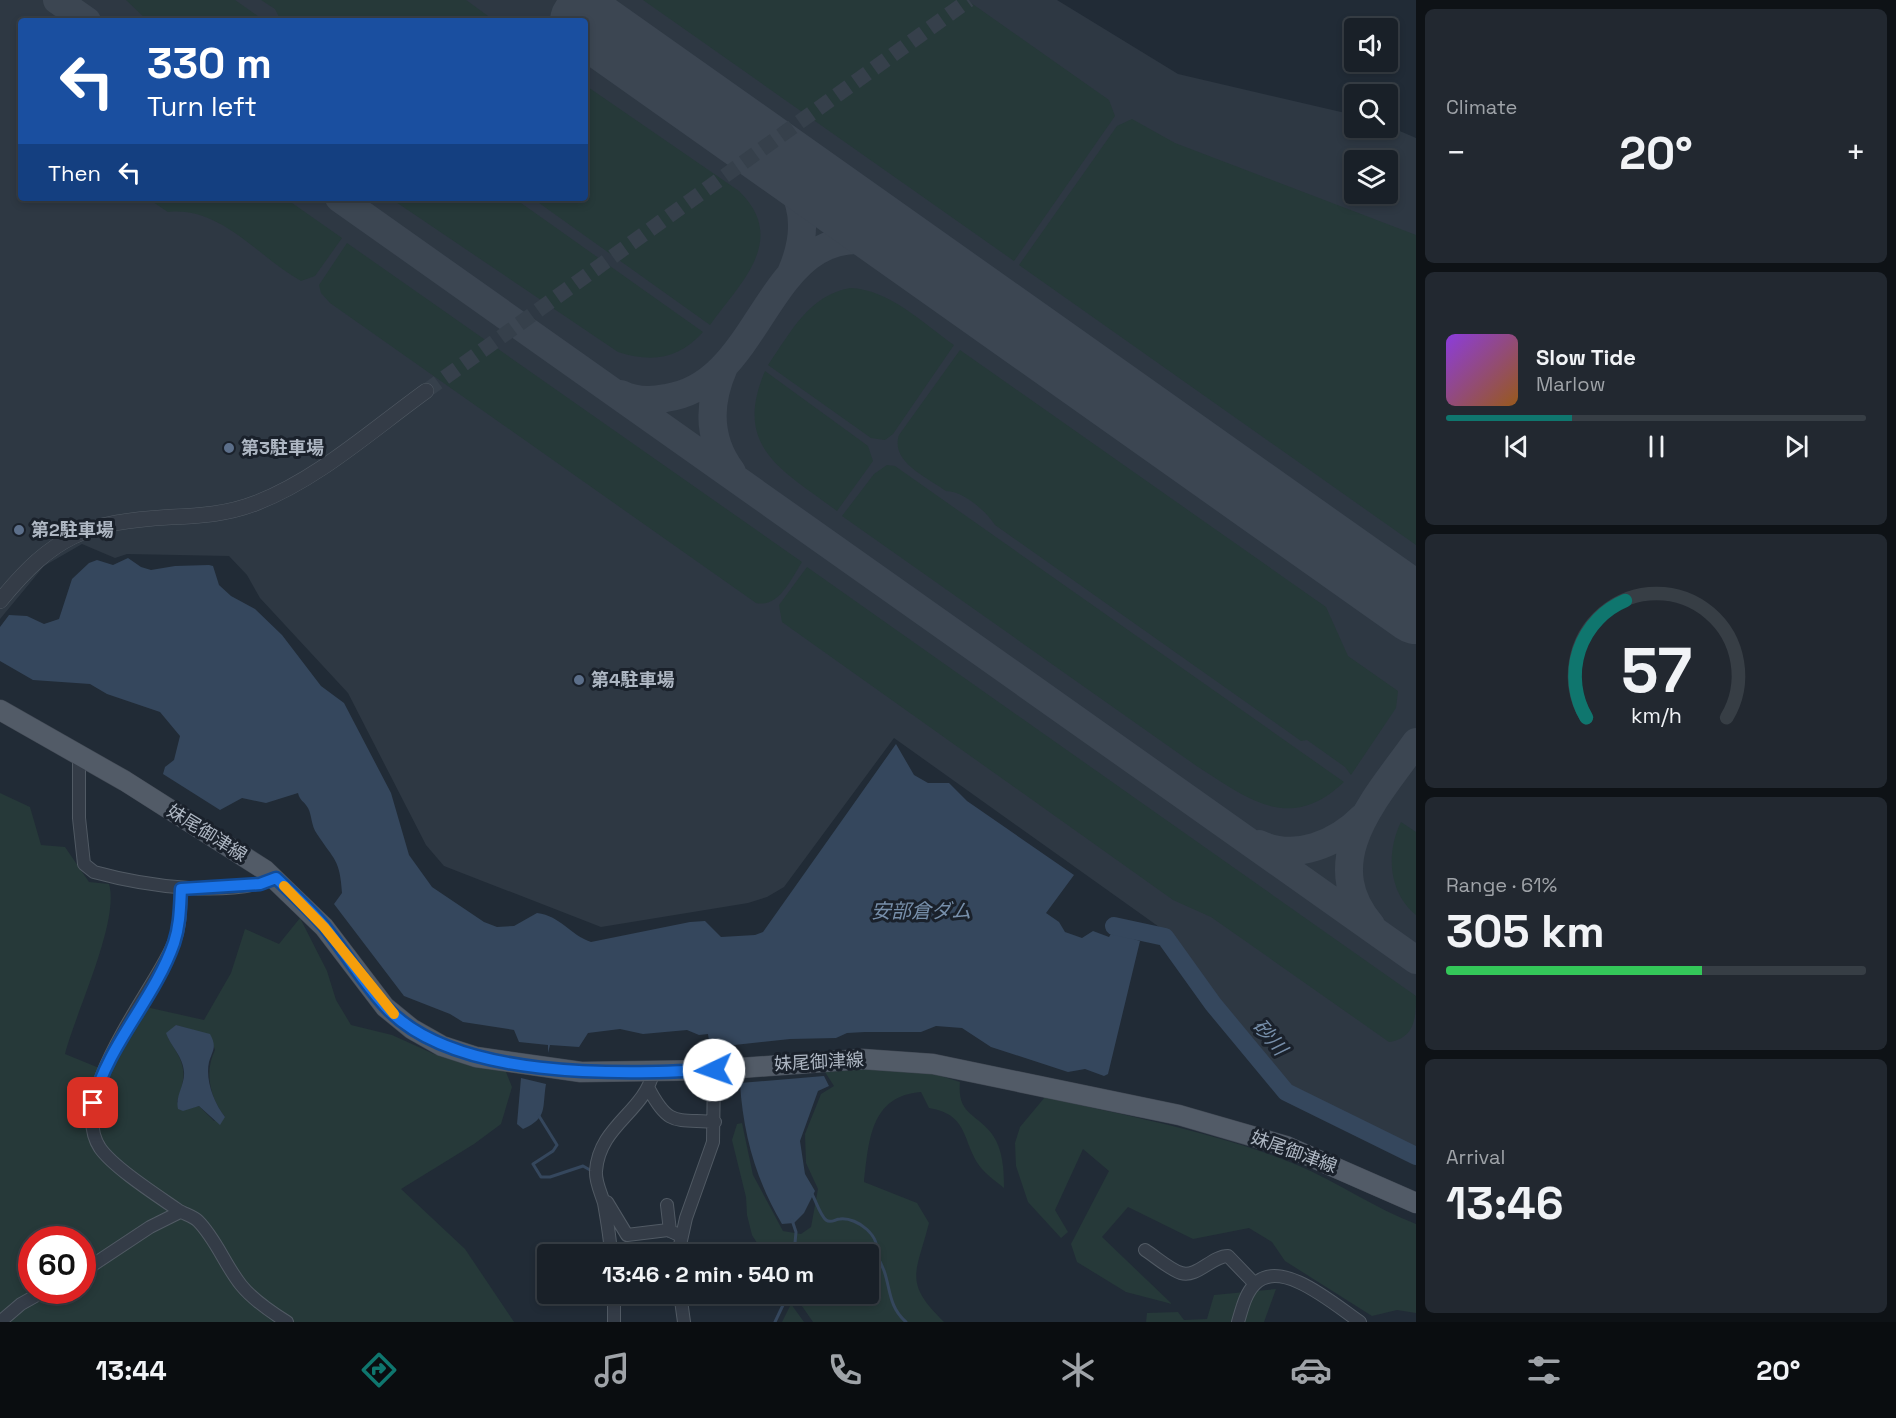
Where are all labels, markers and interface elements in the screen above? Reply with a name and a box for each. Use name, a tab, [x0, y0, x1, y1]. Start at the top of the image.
map controls	[1344, 18, 1398, 204]
button: sound	[1344, 18, 1398, 72]
text: 330 m	[147, 37, 272, 90]
icon: left	[48, 42, 126, 120]
button: search	[1344, 84, 1398, 138]
text: Turn left	[147, 89, 257, 124]
text: Climate	[1446, 94, 1517, 120]
text: 20°	[1619, 125, 1693, 182]
text: −	[1446, 132, 1466, 174]
text: +	[1846, 132, 1866, 174]
button: layers	[1344, 150, 1398, 204]
icon: left	[113, 156, 146, 189]
text: Then	[48, 159, 101, 187]
text: Slow Tide	[1536, 343, 1636, 371]
text: Marlow	[1536, 371, 1605, 397]
icon: previous	[1500, 430, 1533, 463]
icon: pause	[1640, 430, 1673, 463]
icon: next	[1780, 430, 1813, 463]
place label: 第3駐車場	[241, 436, 324, 459]
marker: 第3駐車場	[222, 441, 236, 455]
place label: 第2駐車場	[31, 518, 114, 541]
marker: 第2駐車場	[12, 523, 26, 537]
text: 57	[1620, 631, 1692, 710]
place label: 第4駐車場	[591, 668, 674, 691]
marker: 第4駐車場	[572, 673, 586, 687]
text: km/h	[1630, 702, 1682, 729]
street label: 妹尾御津線	[163, 799, 252, 866]
text: Range · 61%	[1446, 872, 1557, 898]
water label: 安部倉ダム	[871, 898, 971, 924]
text: 305 km	[1446, 903, 1605, 960]
water label: 砂川	[1247, 1013, 1294, 1062]
position arrow	[682, 1038, 746, 1102]
street label: 妹尾御津線	[773, 1048, 865, 1075]
pin	[67, 1077, 118, 1128]
icon: arrive	[76, 1086, 109, 1119]
street label: 妹尾御津線	[1248, 1125, 1340, 1178]
text: Arrival	[1446, 1144, 1505, 1170]
text: 13:46	[1446, 1175, 1564, 1232]
speed limit sign: 60	[18, 1226, 96, 1304]
text: 13:46 · 2 min · 540 m	[602, 1260, 814, 1288]
icon: directions	[358, 1349, 400, 1391]
icon: music	[591, 1349, 633, 1391]
icon: phone	[824, 1349, 866, 1391]
icon: climate	[1057, 1349, 1099, 1391]
icon: car	[1290, 1349, 1332, 1391]
icon: filters	[1523, 1349, 1565, 1391]
text: 13:44	[96, 1353, 167, 1388]
text: 20°	[1756, 1353, 1800, 1388]

